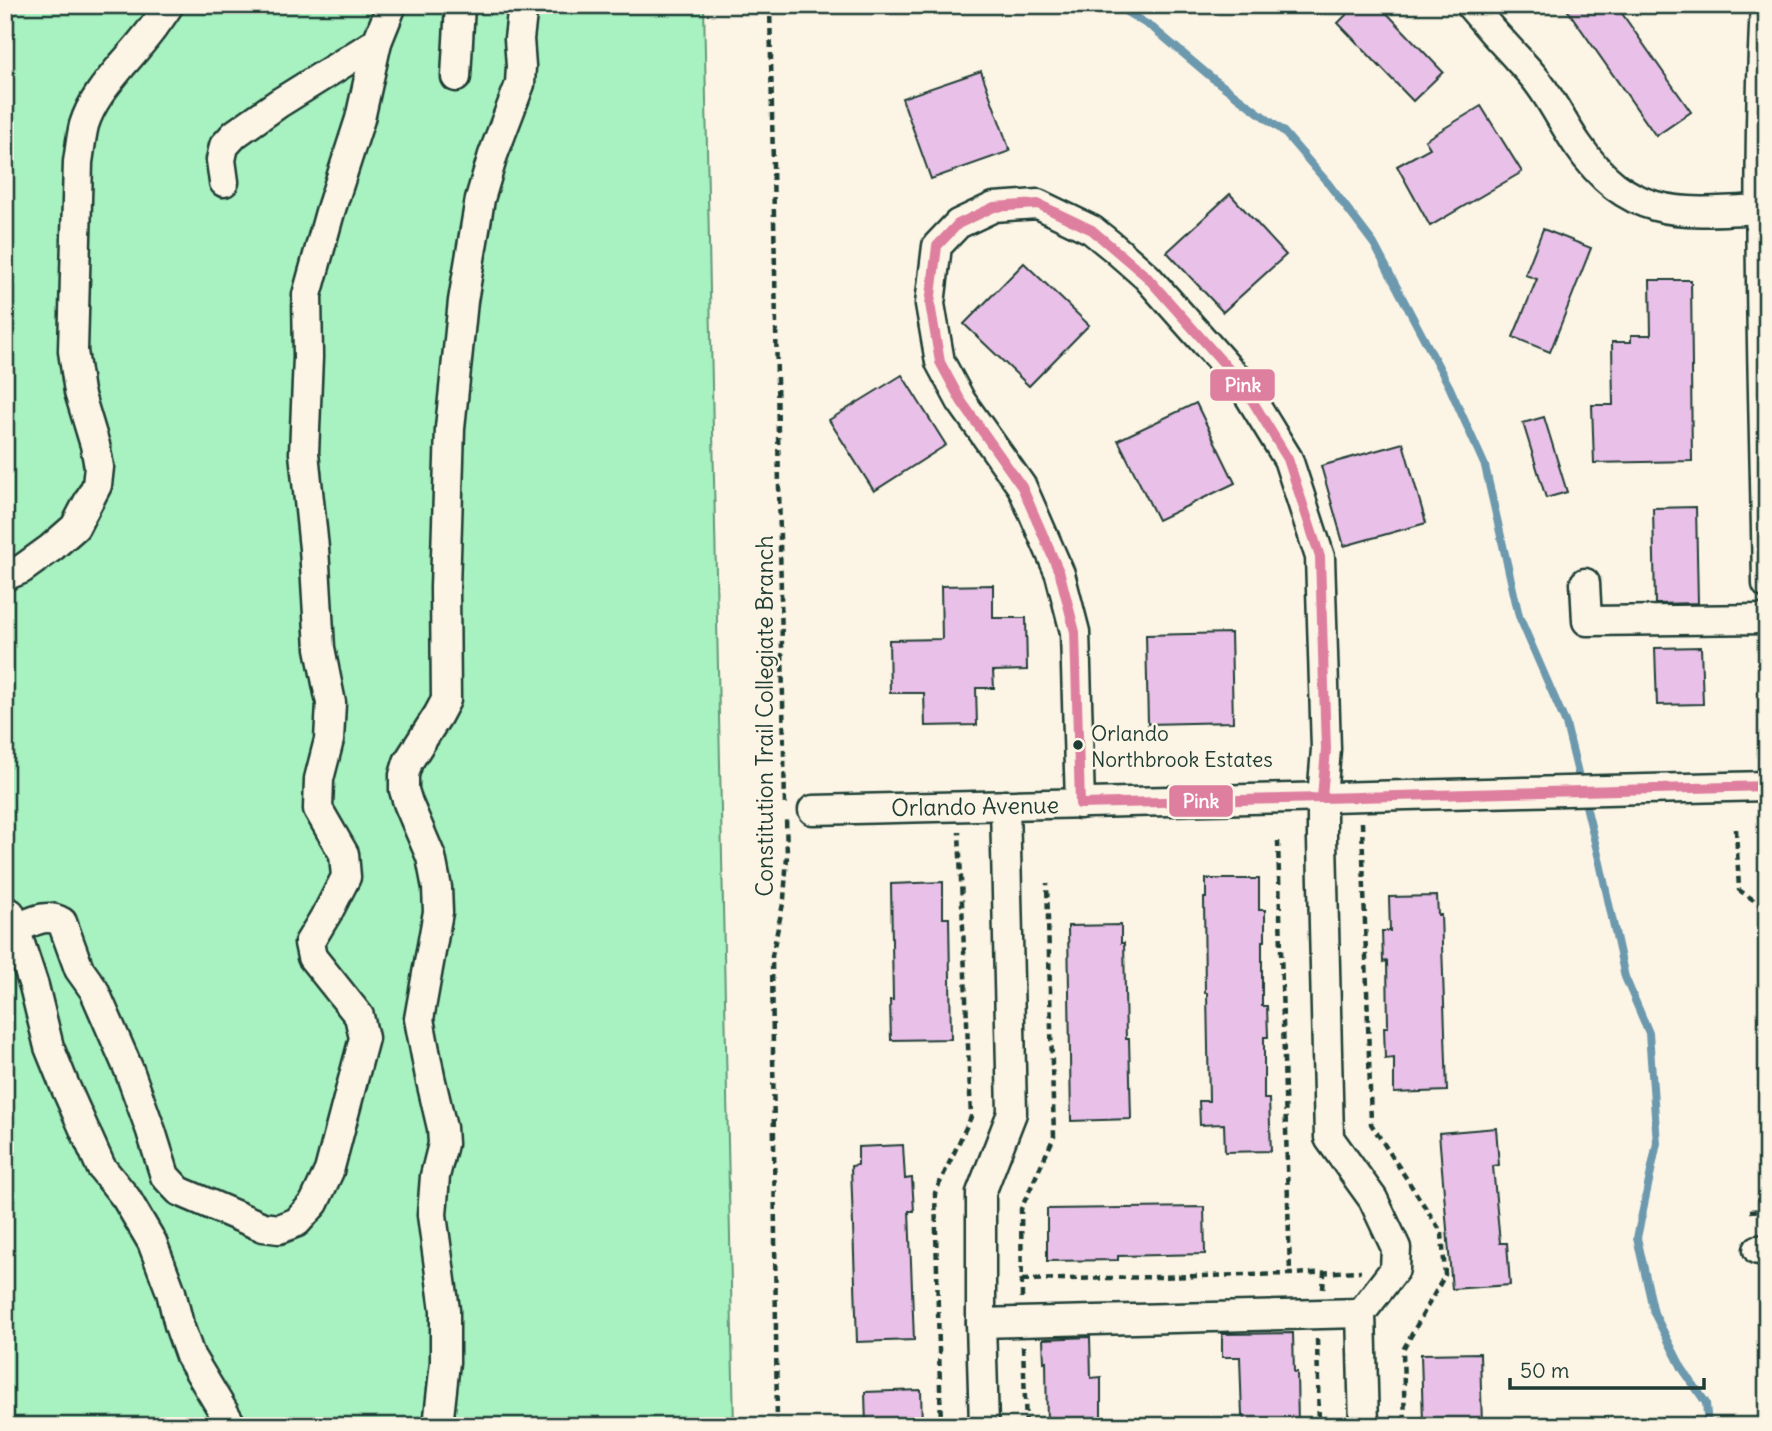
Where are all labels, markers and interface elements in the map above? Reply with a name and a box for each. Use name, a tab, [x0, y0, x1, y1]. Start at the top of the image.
line badge: Pink	[1209, 368, 1276, 402]
text: Pink	[1225, 373, 1261, 397]
street label: Constitution Trail Collegiate Branch	[750, 535, 779, 897]
place label: Orlando Northbrook Estates	[1091, 720, 1273, 773]
marker: Orlando Northbrook Estates	[1071, 738, 1085, 752]
line badge: Pink	[1168, 784, 1234, 818]
text: Pink	[1183, 789, 1219, 813]
street label: Orlando Avenue	[891, 790, 1059, 822]
scale bar	[1510, 1347, 1704, 1391]
text: 50 m	[1520, 1357, 1569, 1384]

